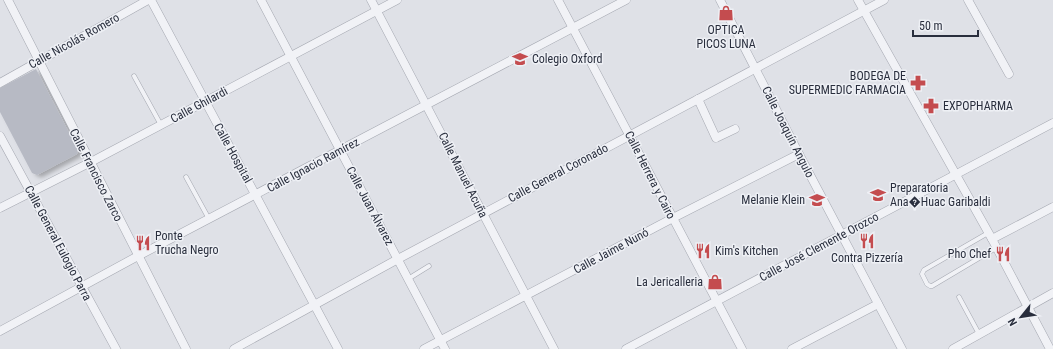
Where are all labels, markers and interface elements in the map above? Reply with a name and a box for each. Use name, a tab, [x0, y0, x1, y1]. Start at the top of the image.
shop icon: OPTICA PICOS LUNA	[717, 4, 735, 22]
street label: Calle Nicolás Romero	[26, 10, 122, 72]
scale bar	[913, 12, 978, 38]
text: 50 m	[919, 19, 943, 33]
place label: OPTICA PICOS LUNA	[696, 23, 756, 51]
school or university icon: Colegio Oxford	[511, 50, 529, 68]
place label: Colegio Oxford	[532, 52, 603, 66]
place label: BODEGA DE SUPERMEDIC FARMACIA	[789, 69, 906, 97]
pharmacy icon: BODEGA DE SUPERMEDIC FARMACIA	[909, 74, 927, 92]
street label: Calle Ghilardi	[168, 84, 230, 126]
street label: Calle Joaquín Angulo	[759, 84, 817, 180]
pharmacy icon: EXPOPHARMA	[922, 97, 940, 115]
place label: EXPOPHARMA	[943, 99, 1013, 113]
street label: Calle Hospital	[211, 121, 255, 185]
street label: Calle Francisco Zarco	[67, 126, 125, 224]
street label: Calle Herrera y Cairo	[622, 129, 678, 221]
street label: Calle Manuel Acuña	[435, 130, 491, 220]
street label: Calle Ignacio Ramírez	[265, 135, 361, 195]
street label: Calle General Coronado	[506, 141, 610, 205]
street label: Calle Juan Álvarez	[343, 164, 398, 248]
place label: Preparatoria Ana�Huac Garibaldi	[890, 181, 990, 210]
street label: Calle General Eulogio Parra	[22, 183, 94, 303]
school or university icon: Preparatoria Ana�Huac Garibaldi	[869, 186, 887, 204]
school or university icon: Melanie Klein	[808, 191, 826, 209]
place label: Melanie Klein	[741, 193, 805, 207]
street label: Calle José Clemente Orozco	[757, 210, 881, 284]
street label: Calle Jaime Nunó	[571, 225, 651, 277]
place label: Ponte Trucha Negro	[155, 229, 219, 257]
restaurant icon: Contra Pizzería	[858, 232, 876, 250]
restaurant icon: Ponte Trucha Negro	[134, 234, 152, 252]
restaurant icon: Kim's Kitchen	[694, 242, 712, 260]
place label: Kim's Kitchen	[715, 244, 778, 258]
restaurant icon: Pho Chef	[994, 245, 1012, 263]
place label: Pho Chef	[948, 247, 991, 261]
place label: Contra Pizzería	[831, 251, 903, 265]
shop icon: La Jericalleria	[706, 273, 724, 291]
place label: La Jericalleria	[636, 275, 703, 289]
north arrow	[1001, 297, 1041, 337]
text: N	[1005, 315, 1020, 328]

